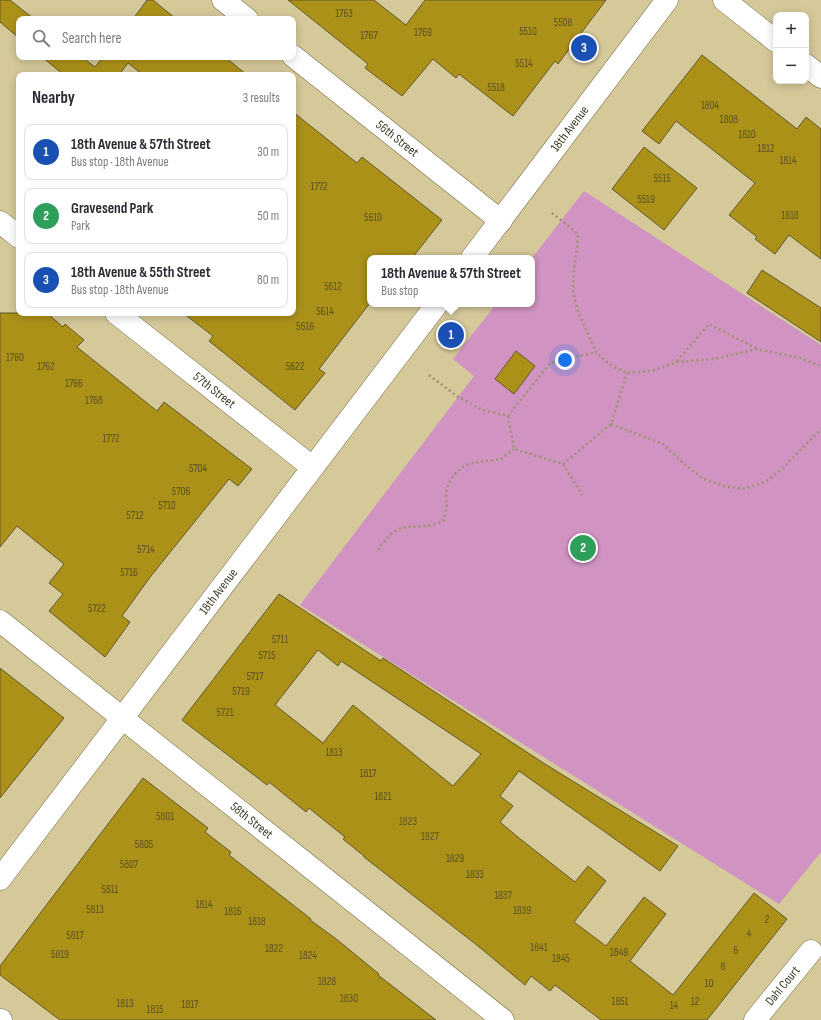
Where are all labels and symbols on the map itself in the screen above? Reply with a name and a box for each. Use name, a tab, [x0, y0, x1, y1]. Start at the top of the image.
house number: 1763	[335, 7, 353, 20]
house number: 5508	[554, 16, 572, 29]
house number: 5510	[519, 25, 537, 38]
house number: 1769	[414, 26, 432, 39]
house number: 1767	[360, 29, 378, 42]
pin: 3	[571, 33, 597, 63]
house number: 5514	[515, 57, 533, 70]
house number: 5518	[487, 81, 505, 94]
house number: 1804	[701, 99, 719, 112]
street label: 18th Avenue	[547, 103, 592, 155]
house number: 1808	[720, 113, 738, 126]
street label: 56th Street	[373, 117, 422, 160]
house number: 1810	[738, 128, 756, 141]
house number: 1812	[757, 142, 775, 155]
house number: 1814	[779, 154, 797, 167]
house number: 5515	[653, 172, 671, 185]
house number: 1772	[310, 180, 328, 193]
house number: 5519	[637, 193, 655, 206]
house number: 1818	[781, 209, 799, 222]
house number: 5610	[364, 211, 382, 224]
house number: 5612	[324, 280, 342, 293]
house number: 5614	[316, 305, 334, 318]
house number: 5616	[296, 320, 314, 333]
pin: 1	[438, 320, 464, 350]
your location	[555, 350, 575, 370]
house number: 1760	[6, 351, 24, 364]
house number: 1762	[37, 360, 55, 373]
house number: 5622	[286, 360, 305, 373]
street label: 57th Street	[190, 369, 239, 412]
house number: 1766	[65, 377, 83, 390]
house number: 1768	[85, 394, 103, 407]
house number: 1772	[102, 432, 120, 445]
house number: 5704	[189, 462, 208, 475]
house number: 5706	[172, 485, 190, 498]
house number: 5710	[158, 499, 176, 512]
house number: 5712	[126, 509, 144, 522]
pin: 2	[570, 533, 596, 563]
house number: 5714	[137, 543, 155, 556]
street label: 18th Avenue	[196, 565, 241, 618]
house number: 5716	[120, 566, 138, 579]
house number: 5722	[88, 602, 106, 615]
house number: 5711	[272, 633, 288, 646]
house number: 5715	[258, 649, 276, 662]
house number: 5717	[246, 670, 264, 683]
house number: 5719	[232, 685, 250, 698]
house number: 5721	[216, 706, 234, 719]
house number: 1813	[325, 746, 343, 759]
house number: 1817	[360, 767, 377, 780]
house number: 1821	[374, 790, 392, 803]
street label: 58th Street	[227, 799, 276, 842]
house number: 5801	[156, 810, 174, 823]
house number: 1823	[399, 815, 417, 828]
house number: 1827	[421, 830, 439, 843]
house number: 5805	[135, 838, 153, 851]
house number: 1829	[446, 852, 464, 865]
house number: 5807	[120, 858, 139, 871]
house number: 1833	[466, 868, 484, 881]
house number: 5811	[102, 883, 119, 896]
house number: 1837	[494, 889, 512, 902]
house number: 1814	[195, 898, 213, 911]
house number: 5813	[86, 903, 104, 916]
house number: 1839	[513, 904, 531, 917]
house number: 1816	[224, 905, 242, 918]
house number: 2	[765, 913, 770, 926]
house number: 1818	[248, 915, 266, 928]
house number: 4	[747, 927, 752, 940]
house number: 5817	[66, 929, 84, 942]
house number: 1841	[530, 941, 548, 954]
house number: 1822	[265, 942, 283, 955]
house number: 6	[734, 944, 739, 957]
house number: 1849	[610, 946, 628, 959]
house number: 5819	[51, 948, 69, 961]
house number: 1824	[299, 949, 317, 962]
house number: 1845	[552, 952, 570, 965]
house number: 8	[721, 960, 726, 973]
street label: Dahl Court	[762, 963, 804, 1009]
house number: 1828	[318, 975, 336, 988]
house number: 10	[705, 977, 713, 990]
house number: 1830	[340, 992, 358, 1005]
house number: 1851	[612, 995, 629, 1008]
house number: 12	[691, 995, 700, 1008]
house number: 1813	[116, 997, 134, 1010]
house number: 1817	[182, 998, 199, 1011]
house number: 14	[670, 999, 679, 1012]
house number: 1815	[147, 1003, 163, 1016]

